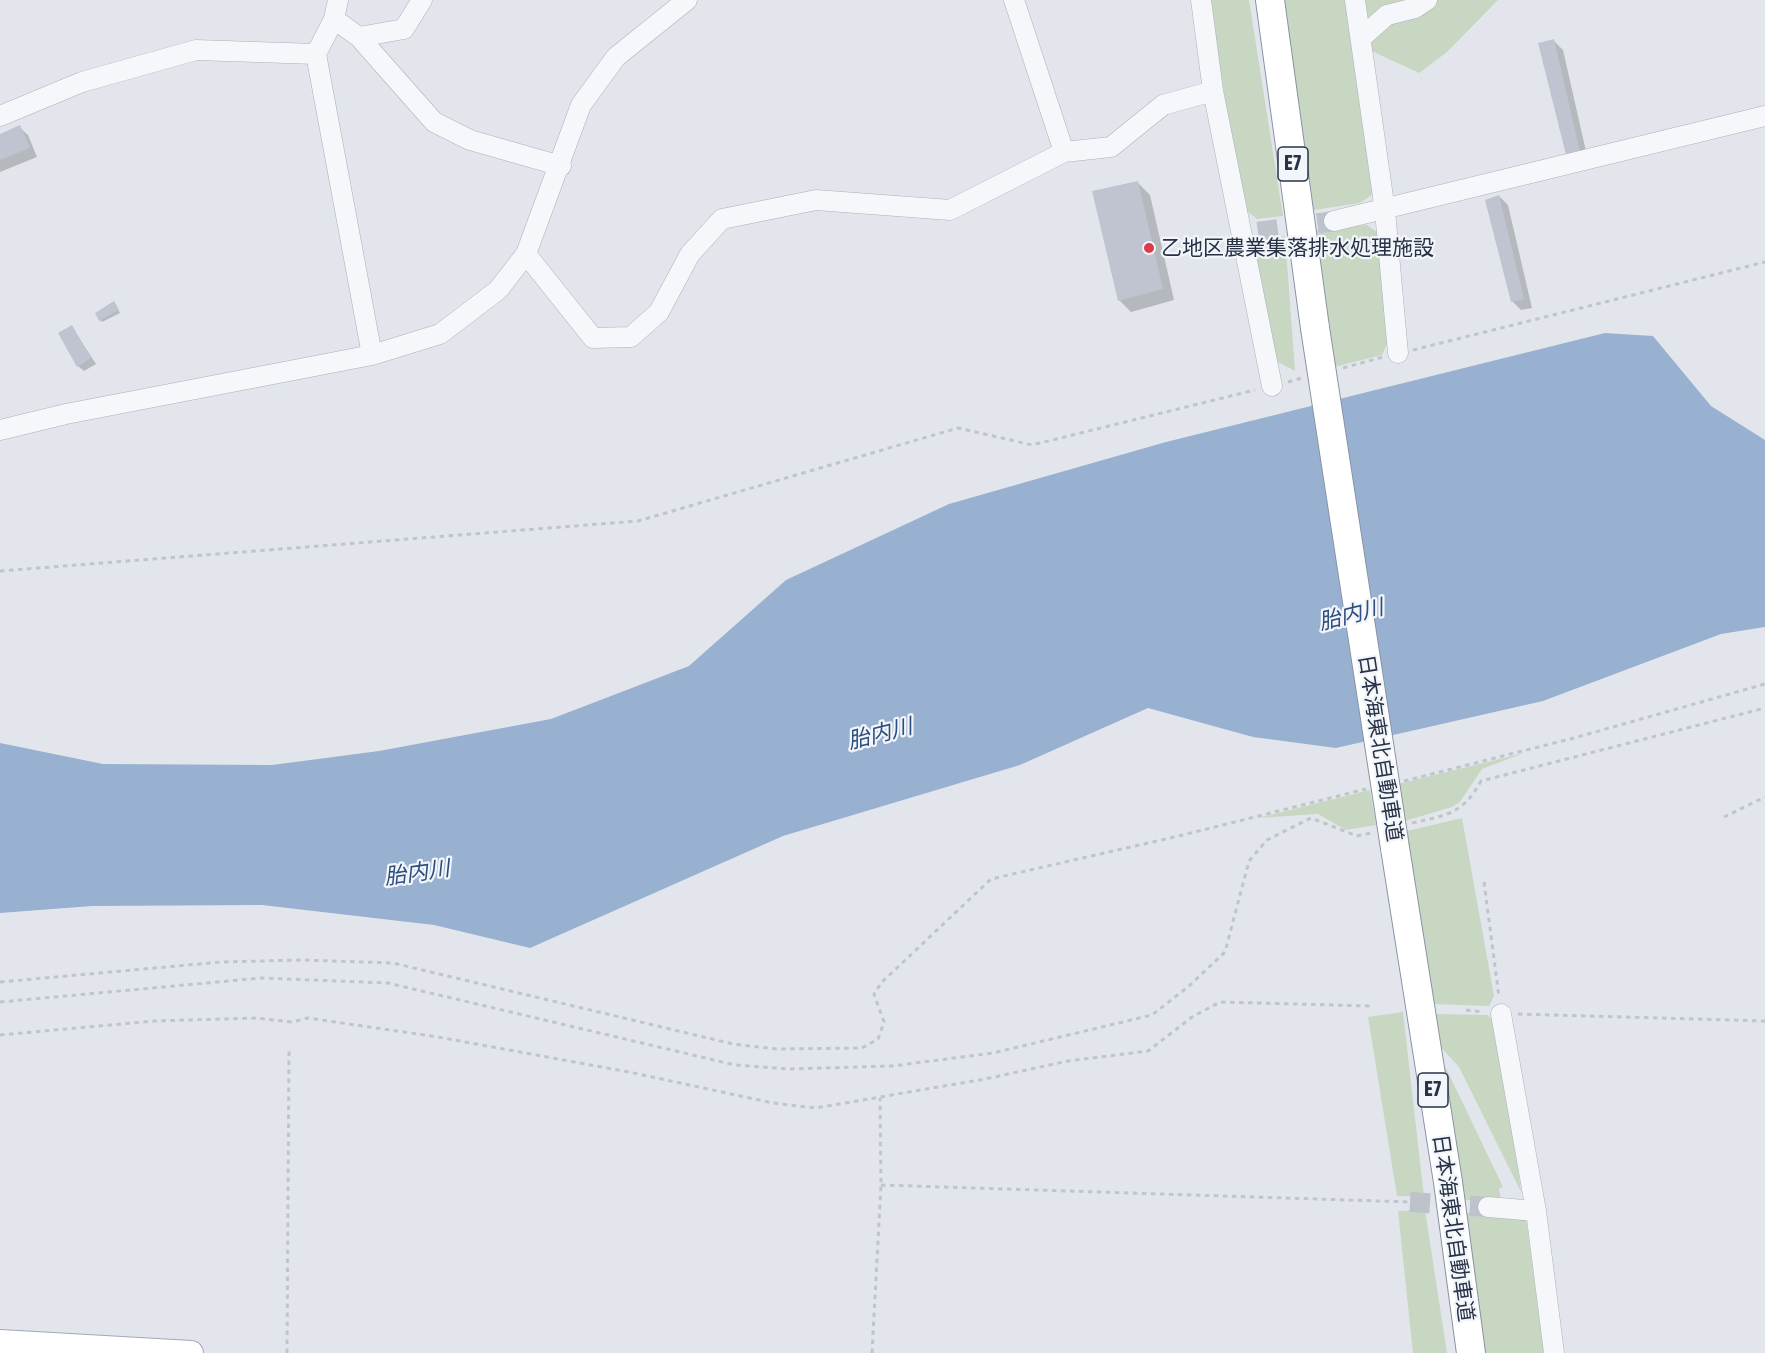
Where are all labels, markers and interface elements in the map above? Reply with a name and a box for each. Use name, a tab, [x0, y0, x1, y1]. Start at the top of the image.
road number: E7	[1278, 147, 1308, 181]
place label: 乙地区農業集落排水処理施設	[1161, 235, 1434, 261]
marker: 乙地区農業集落排水処理施設	[1142, 241, 1156, 255]
water label: 胎内川	[1316, 594, 1386, 636]
street label: 日本海東北自動車道	[1353, 653, 1407, 843]
water label: 胎内川	[845, 713, 915, 755]
water label: 胎内川	[382, 855, 452, 891]
road number: E7	[1418, 1073, 1448, 1107]
street label: 日本海東北自動車道	[1427, 1133, 1479, 1323]

